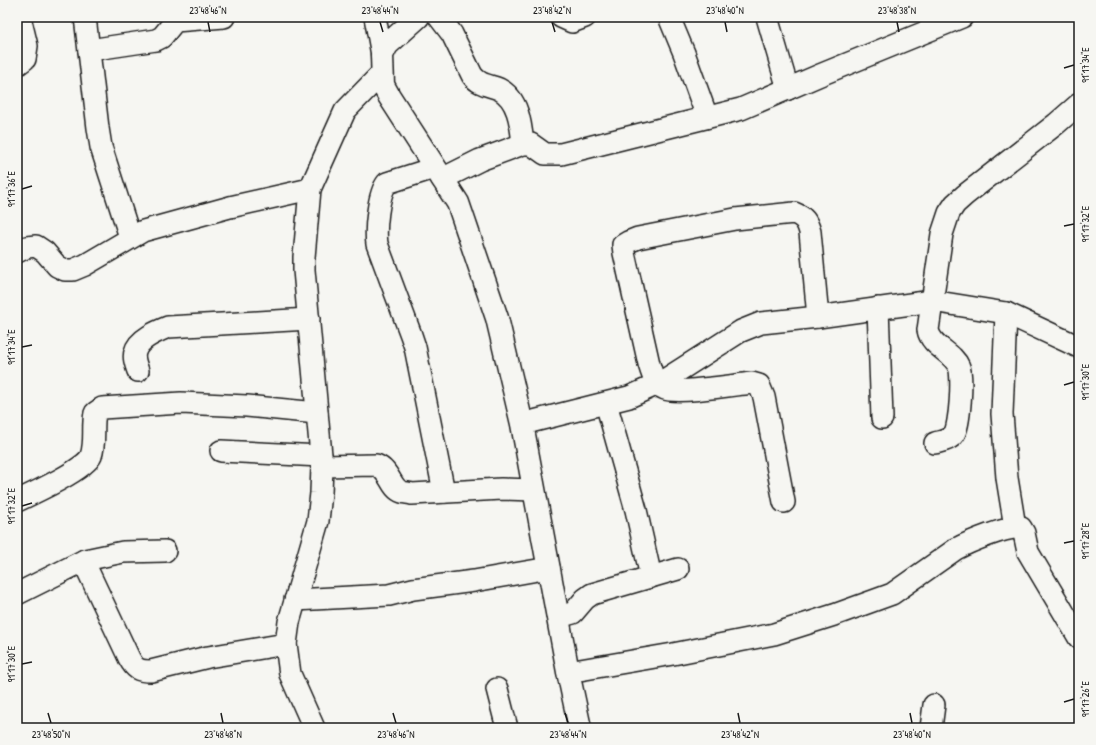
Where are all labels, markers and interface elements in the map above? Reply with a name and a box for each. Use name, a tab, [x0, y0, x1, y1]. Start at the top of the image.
text: 23°48'46"N	[189, 4, 227, 17]
text: 23°48'44"N	[361, 4, 399, 17]
text: 23°48'42"N	[533, 4, 571, 17]
text: 23°48'40"N	[706, 4, 744, 17]
text: 23°48'38"N	[878, 4, 916, 17]
text: 91°17'34"E	[1079, 47, 1092, 83]
text: 91°17'36"E	[5, 171, 18, 207]
text: 91°17'32"E	[1079, 205, 1092, 242]
text: 91°17'34"E	[5, 329, 18, 365]
text: 91°17'30"E	[1079, 363, 1092, 400]
text: 91°17'32"E	[5, 487, 18, 524]
text: 91°17'28"E	[1079, 522, 1092, 559]
text: 91°17'30"E	[5, 645, 18, 682]
text: 91°17'26"E	[1079, 680, 1092, 717]
text: 23°48'50"N	[32, 728, 70, 741]
text: 23°48'48"N	[204, 728, 242, 741]
text: 23°48'46"N	[377, 728, 415, 741]
text: 23°48'44"N	[549, 728, 587, 741]
text: 23°48'42"N	[721, 728, 759, 741]
text: 23°48'40"N	[893, 728, 931, 741]

